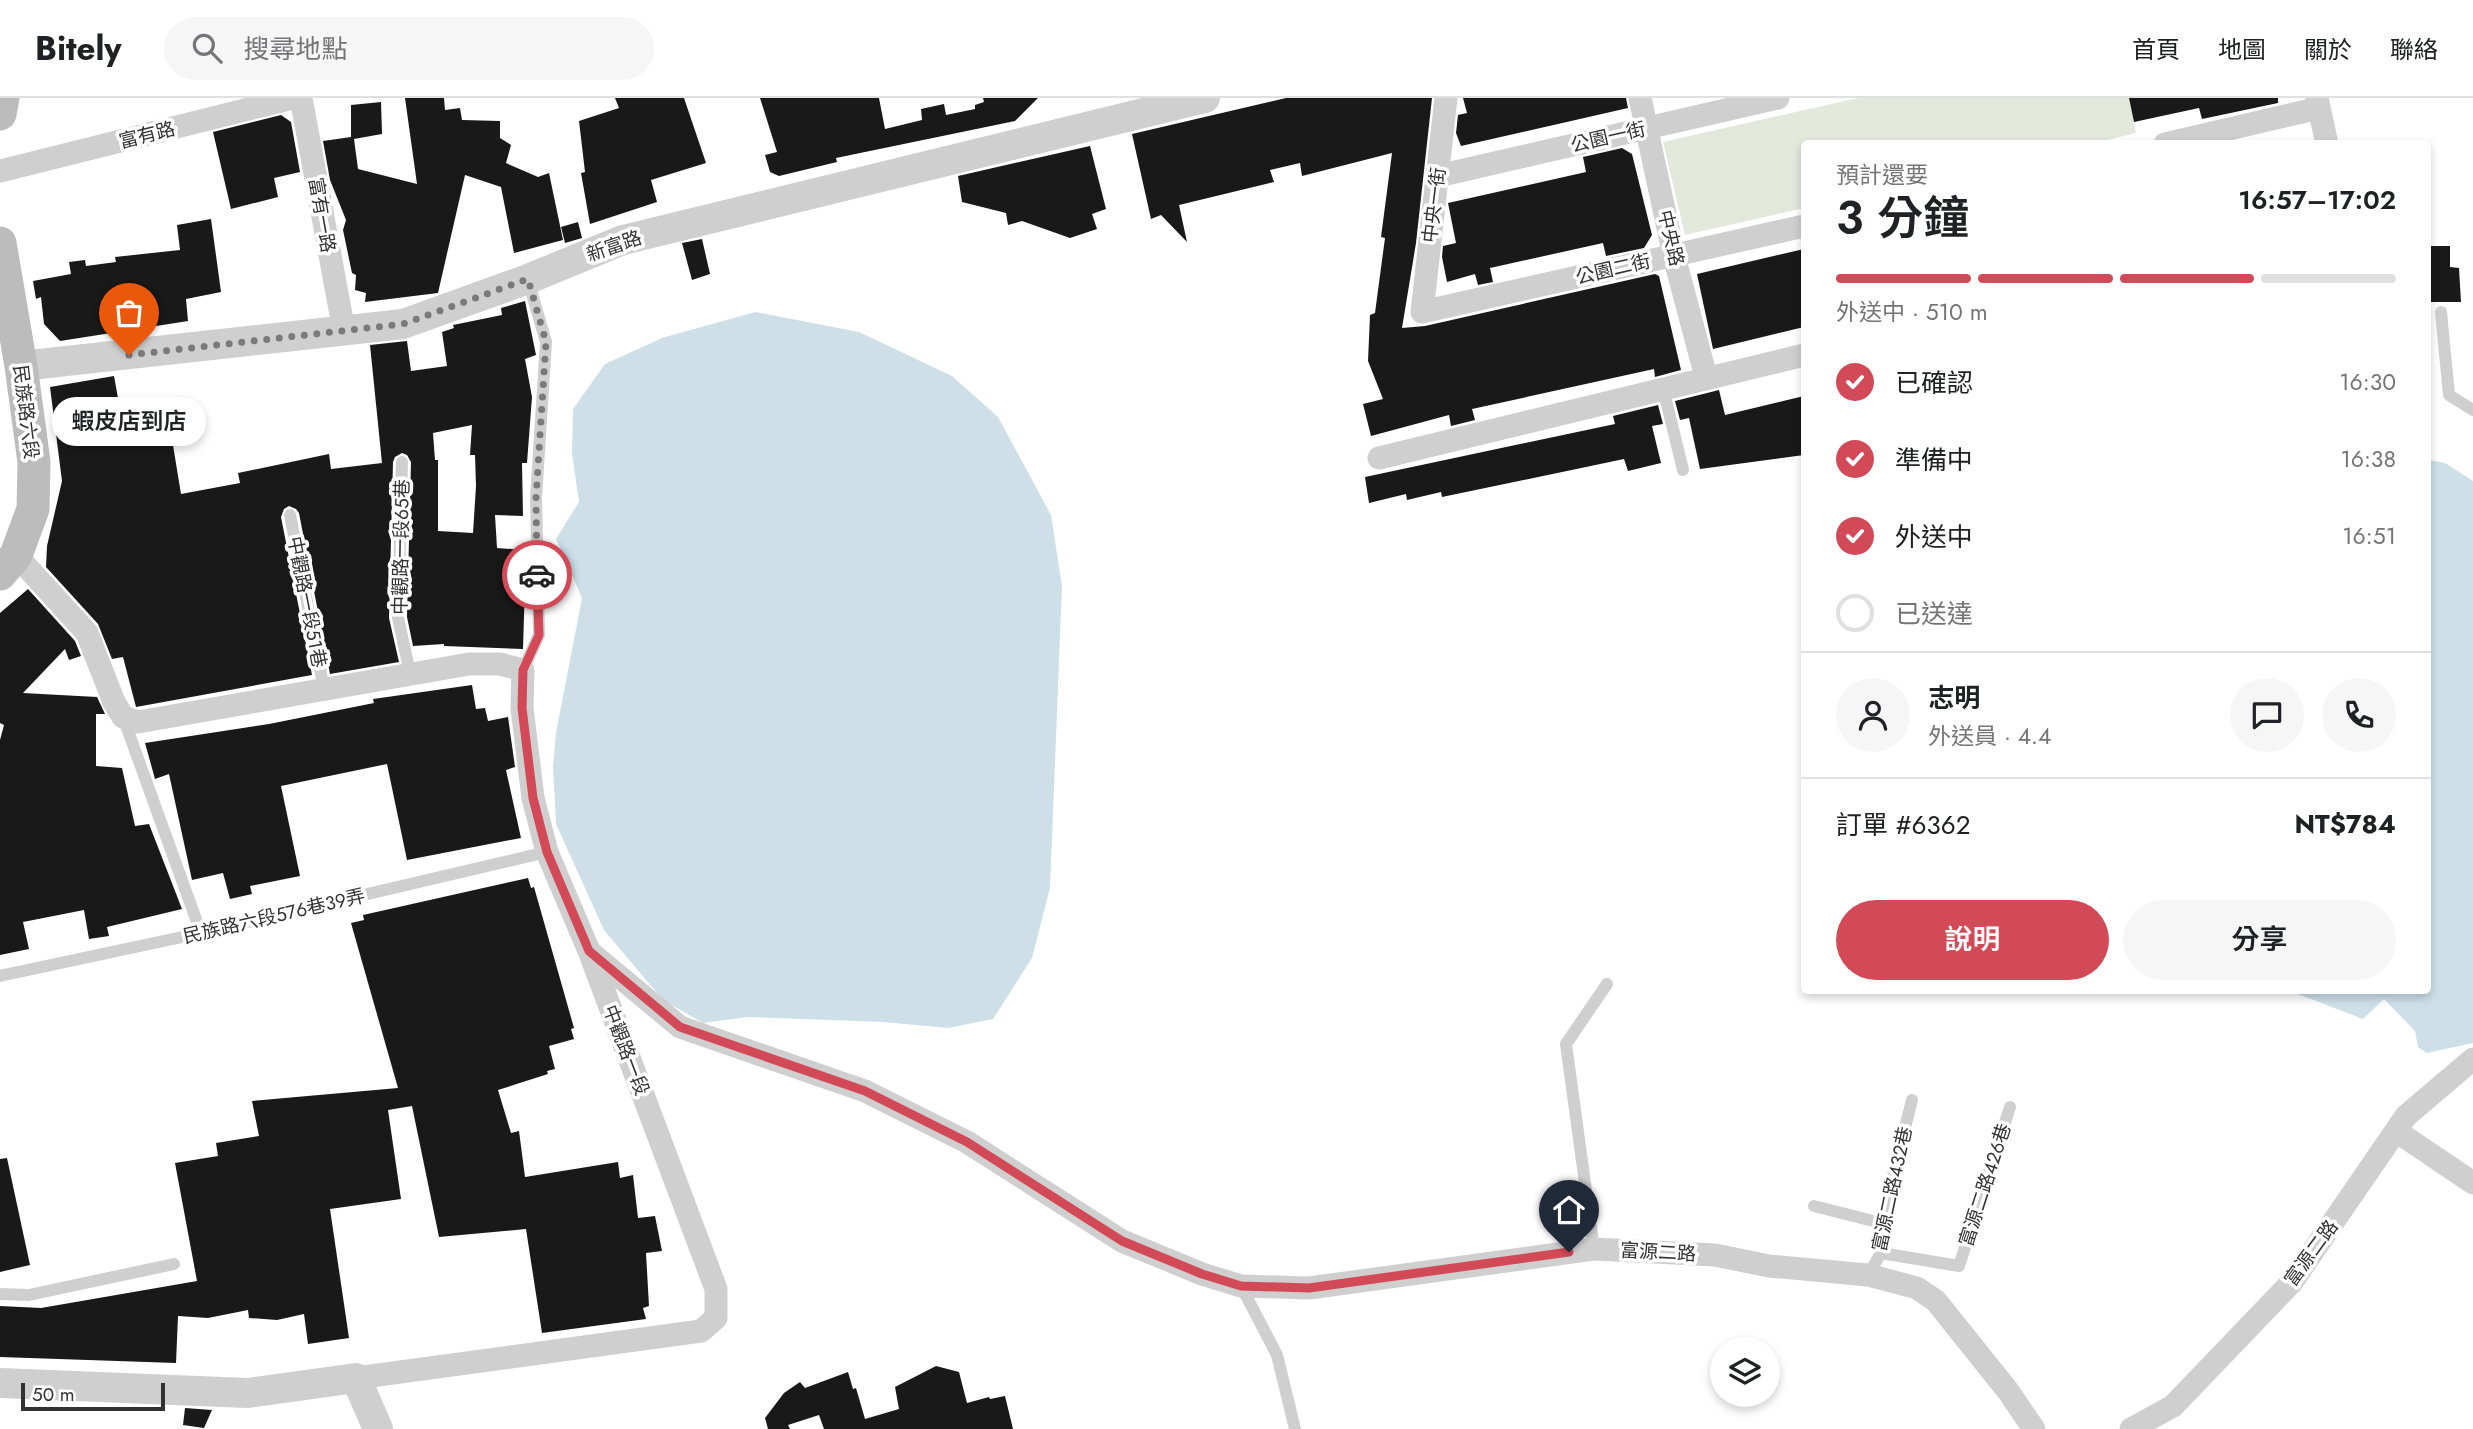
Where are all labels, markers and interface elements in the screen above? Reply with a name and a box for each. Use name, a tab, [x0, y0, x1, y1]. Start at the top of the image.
search box	[164, 17, 654, 80]
text: Bitely	[35, 25, 122, 72]
icon: search	[188, 29, 226, 67]
text: 搜尋地點	[244, 30, 348, 68]
text: 首頁	[2132, 32, 2180, 67]
text: 地圖	[2218, 32, 2266, 67]
text: 關於	[2304, 32, 2352, 67]
text: 聯絡	[2390, 32, 2438, 67]
street label: 富有路	[116, 115, 178, 155]
street label: 公園一街	[1568, 115, 1648, 159]
text: 預計還要	[1836, 158, 1928, 192]
street label: 中央一街	[1416, 166, 1452, 244]
street label: 富有一路	[302, 175, 342, 255]
text: 16:57–17:02	[2238, 181, 2396, 219]
text: 3 分鐘	[1836, 185, 1969, 251]
street label: 中央路	[1651, 207, 1691, 269]
street label: 新富路	[583, 224, 645, 268]
street label: 公園二街	[1573, 247, 1653, 291]
pin	[99, 283, 159, 355]
icon: bag	[110, 294, 148, 332]
text: 外送中 · 510 m	[1836, 295, 1988, 329]
street label: 民族路六段	[7, 363, 45, 461]
icon: check	[1836, 363, 1874, 401]
text: 已確認	[1895, 364, 1973, 402]
text: 16:30	[2339, 365, 2396, 399]
callout: 蝦皮店到店	[52, 397, 206, 446]
text: 蝦皮店到店	[72, 404, 187, 438]
icon: check	[1836, 440, 1874, 478]
text: 準備中	[1895, 441, 1973, 479]
text: 16:38	[2340, 442, 2396, 476]
street label: 中觀路一段65巷	[386, 479, 416, 615]
icon: check	[1836, 517, 1874, 555]
text: 外送中	[1895, 518, 1973, 556]
text: 16:51	[2342, 519, 2396, 553]
street label: 中觀路一段51巷	[281, 534, 333, 670]
courier	[502, 540, 572, 610]
icon: car	[518, 556, 556, 594]
text: 已送達	[1895, 595, 1973, 633]
button: person	[1836, 678, 1910, 752]
button: chat	[2230, 678, 2304, 752]
button: phone	[2322, 678, 2396, 752]
text: 志明	[1928, 679, 1980, 717]
text: 外送員 · 4.4	[1928, 719, 2051, 753]
text: NT$784	[2294, 805, 2396, 843]
text: 訂單 #6362	[1836, 806, 1970, 844]
street label: 民族路六段576巷39弄	[180, 882, 368, 950]
button: 說明	[1836, 900, 2109, 980]
button: 分享	[2123, 900, 2396, 980]
street label: 中觀路一段	[596, 1001, 656, 1099]
street label: 富源二路426巷	[1952, 1120, 2018, 1250]
street label: 富源二路432巷	[1866, 1124, 1918, 1254]
pin	[1539, 1180, 1599, 1252]
icon: home	[1550, 1191, 1588, 1229]
street label: 富源二路	[2278, 1214, 2344, 1292]
street label: 富源二路	[1619, 1237, 1697, 1267]
map controls	[1710, 1337, 1780, 1407]
button: layers	[1710, 1337, 1780, 1407]
scale bar	[21, 1380, 164, 1412]
text: 50 m	[32, 1381, 75, 1408]

